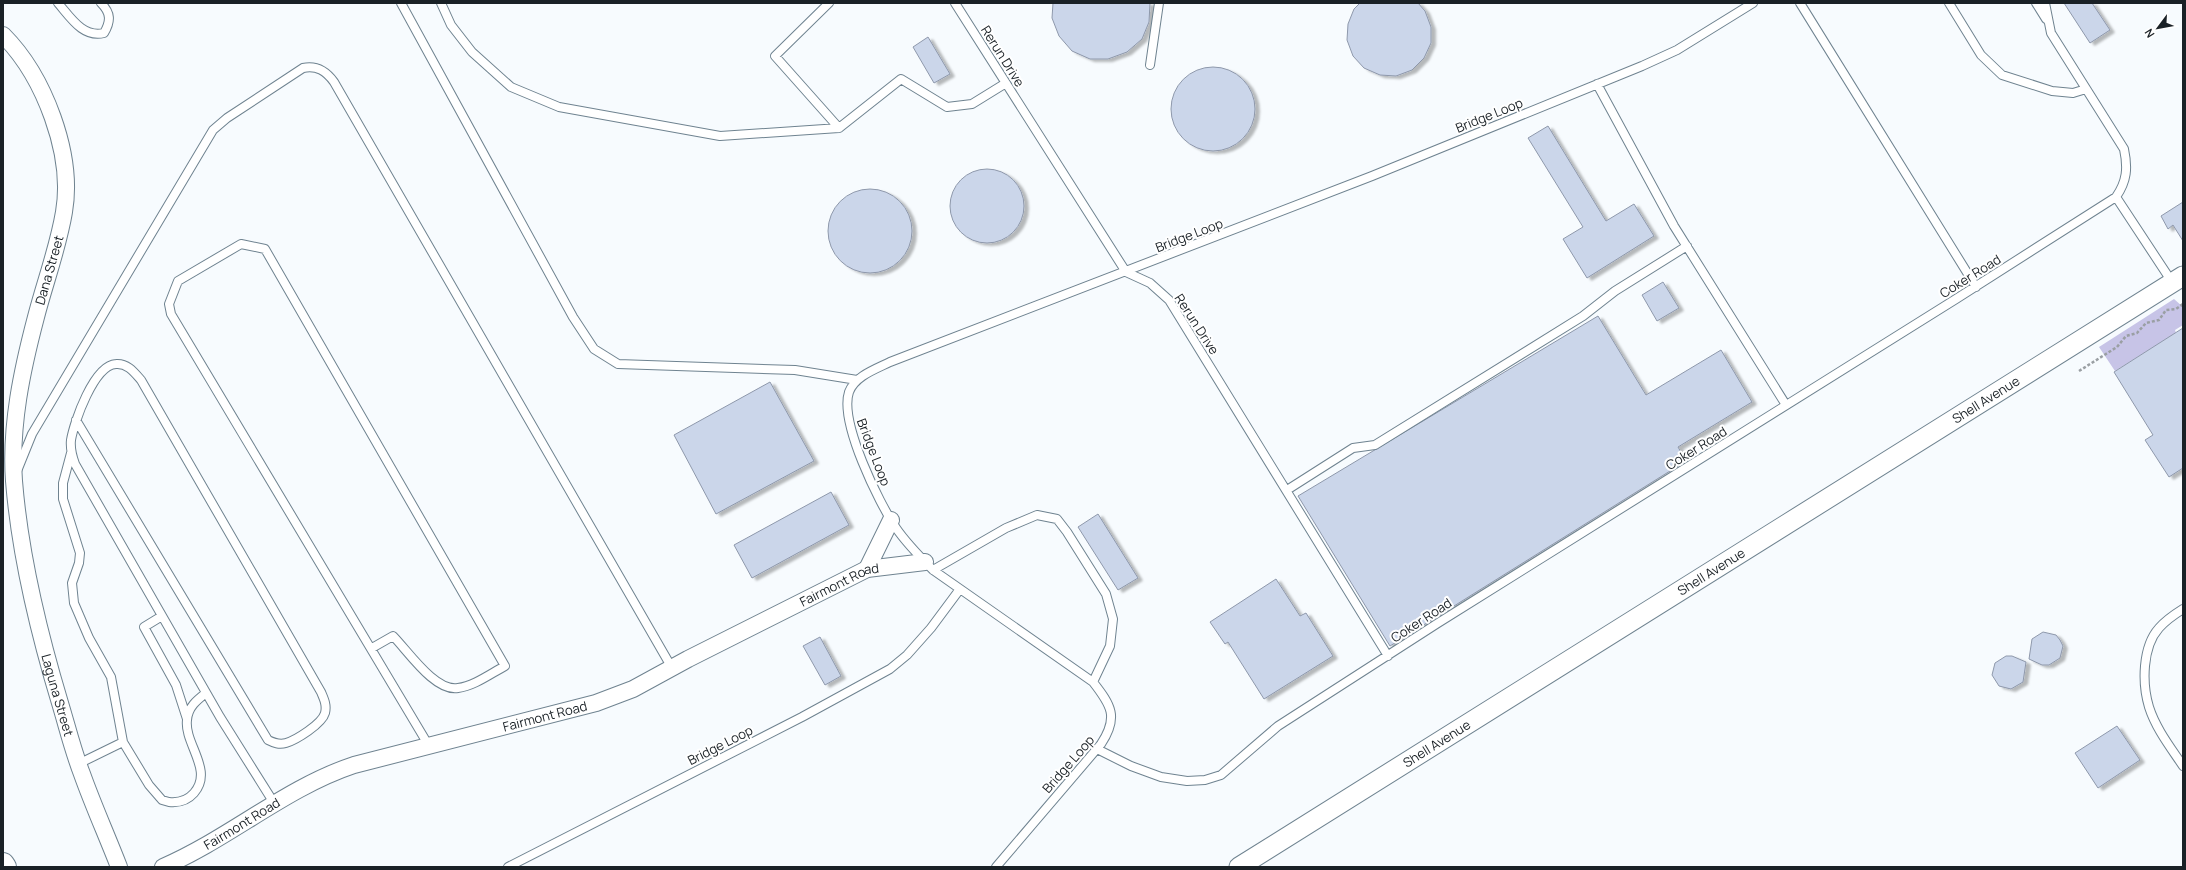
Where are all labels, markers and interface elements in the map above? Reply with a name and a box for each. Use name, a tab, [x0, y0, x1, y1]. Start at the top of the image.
north arrow	[2138, 8, 2178, 48]
street label: Rerun Drive	[977, 22, 1029, 90]
text: N	[2141, 26, 2158, 41]
street label: Bridge Loop	[1453, 93, 1526, 137]
street label: Bridge Loop	[1153, 214, 1226, 256]
street label: Dana Street	[30, 233, 68, 307]
street label: Coker Road	[1936, 250, 2004, 302]
street label: Rerun Drive	[1171, 290, 1224, 358]
street label: Shell Avenue	[1948, 371, 2023, 427]
street label: Bridge Loop	[853, 416, 895, 489]
street label: Coker Road	[1662, 422, 1730, 474]
street label: Shell Avenue	[1674, 543, 1749, 599]
street label: Fairmont Road	[796, 559, 880, 610]
street label: Coker Road	[1387, 594, 1455, 646]
street label: Laguna Street	[37, 652, 78, 738]
street label: Fairmont Road	[501, 697, 589, 736]
street label: Shell Avenue	[1399, 715, 1474, 771]
street label: Bridge Loop	[684, 721, 756, 769]
street label: Bridge Loop	[1038, 731, 1098, 797]
street label: Fairmont Road	[200, 793, 283, 854]

